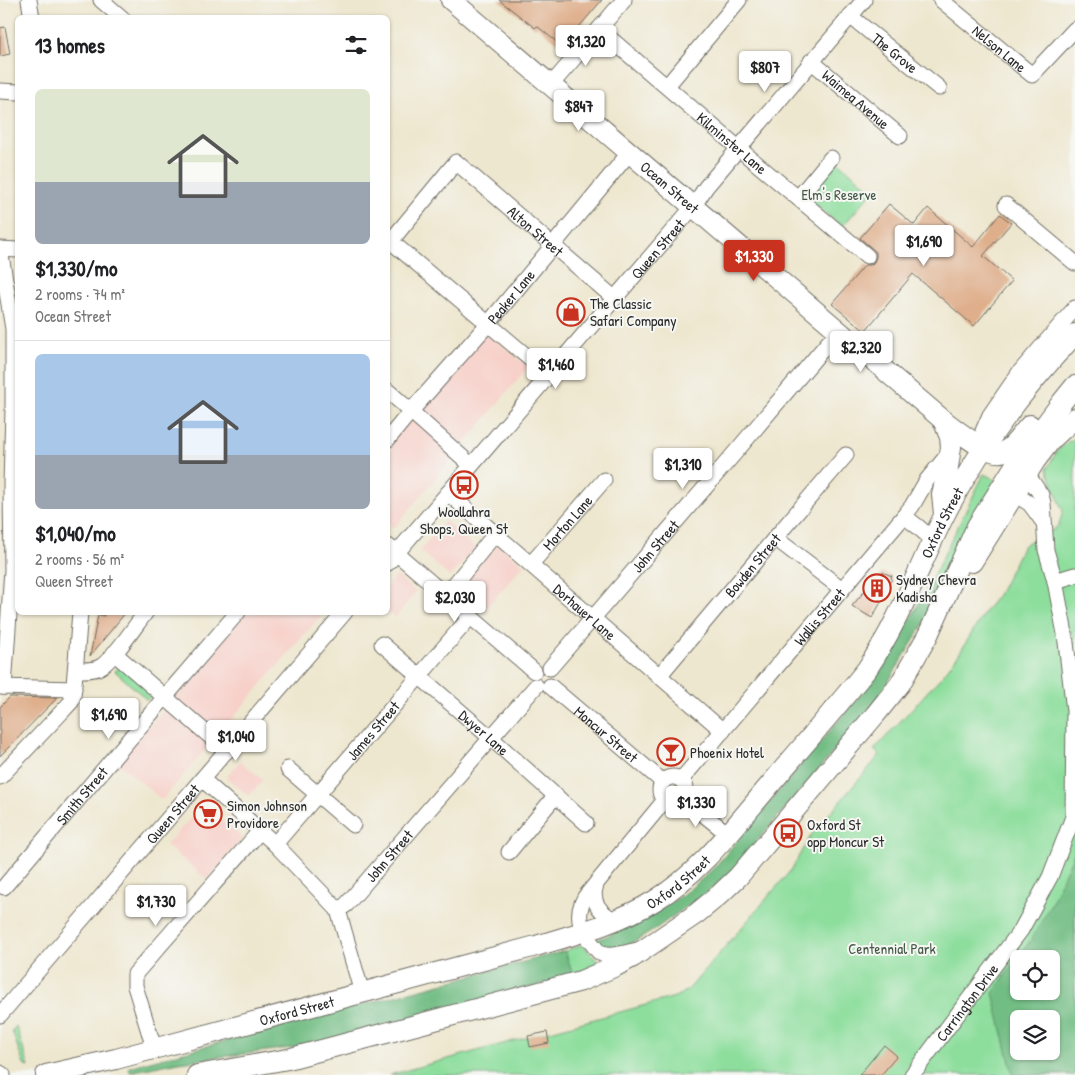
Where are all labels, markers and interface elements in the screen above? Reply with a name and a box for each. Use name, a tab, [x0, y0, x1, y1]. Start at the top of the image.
street label: Nelson Lane	[968, 20, 1031, 77]
pin: $1,320	[545, 24, 627, 67]
street label: The Grove	[868, 27, 923, 78]
text: $1,320	[567, 30, 605, 52]
text: 13 homes	[35, 31, 105, 60]
icon: filters	[342, 31, 370, 59]
pin: $807	[735, 51, 795, 93]
text: $807	[750, 56, 780, 78]
street label: Waimea Avenue	[818, 65, 894, 134]
pin: $847	[549, 90, 609, 132]
text: $847	[565, 95, 593, 117]
street label: Kilminster Lane	[693, 107, 772, 179]
icon: home	[158, 121, 248, 211]
street label: Ocean Street	[636, 156, 705, 219]
park label: Elm's Reserve	[802, 184, 876, 205]
street label: Alton Street	[503, 201, 569, 261]
street label: Queen Street	[626, 213, 690, 283]
pin: $1,690	[883, 224, 965, 267]
text: $1,690	[906, 230, 942, 252]
pin: $1,330	[713, 240, 795, 282]
text: $1,330	[735, 245, 773, 267]
text: $1,330/mo	[35, 254, 117, 283]
street label: Peaker Lane	[482, 265, 539, 328]
text: 2 rooms · 74 m²	[35, 283, 125, 305]
place label: The Classic Safari Company	[590, 293, 677, 331]
shop icon: The Classic Safari Company	[556, 297, 586, 327]
text: Ocean Street	[35, 305, 111, 327]
pin: $2,320	[820, 330, 902, 373]
text: $2,320	[841, 336, 881, 358]
pin: $1,460	[515, 348, 597, 390]
text: $1,460	[538, 353, 574, 375]
icon: home	[158, 387, 248, 477]
pin: $1,310	[642, 448, 724, 490]
text: $1,310	[664, 453, 702, 475]
bus stop icon: Woollahra Shops, Queen St	[449, 470, 479, 500]
street label: Oxford Street	[915, 482, 968, 561]
street label: Morton Lane	[537, 491, 597, 554]
place label: Woollahra Shops, Queen St	[420, 501, 509, 539]
street label: John Street	[626, 514, 684, 577]
text: $1,040/mo	[35, 519, 116, 548]
street label: Bowden Street	[719, 528, 786, 601]
text: 2 rooms · 56 m²	[35, 548, 124, 570]
place label: Sydney Chevra Kadisha	[896, 569, 976, 607]
text: Queen Street	[35, 570, 113, 592]
building icon: Sydney Chevra Kadisha	[862, 573, 892, 603]
street label: Dorhauer Lane	[549, 578, 621, 644]
pin: $2,030	[414, 580, 496, 623]
street label: Wallis Street	[789, 583, 850, 650]
text: $2,030	[435, 586, 475, 608]
street label: James Street	[341, 696, 405, 764]
pin: $1,690	[68, 698, 150, 740]
street label: Moncur Street	[570, 701, 643, 768]
text: $1,690	[91, 703, 127, 725]
street label: Dwyer Lane	[455, 705, 514, 760]
pin: $1,040	[195, 720, 277, 762]
text: $1,040	[217, 725, 255, 747]
bar icon: Phoenix Hotel	[656, 737, 686, 767]
place label: Phoenix Hotel	[690, 742, 764, 763]
street label: Smith Street	[51, 761, 113, 829]
street label: Queen Street	[141, 778, 205, 848]
pin: $1,330	[655, 786, 737, 828]
text: $1,330	[677, 791, 715, 813]
place label: Simon Johnson Providore	[227, 795, 307, 833]
supermarket icon: Simon Johnson Providore	[193, 799, 223, 829]
place label: Oxford St opp Moncur St	[807, 814, 885, 852]
bus stop icon: Oxford St opp Moncur St	[773, 818, 803, 848]
street label: John Street	[360, 824, 418, 886]
street label: Oxford Street	[642, 849, 715, 914]
pin: $1,730	[115, 884, 197, 927]
text: $1,730	[136, 890, 176, 912]
park label: Centennial Park	[848, 938, 936, 959]
map controls	[1010, 950, 1060, 1060]
button: locate	[1010, 950, 1060, 1000]
street label: Carrington Drive	[931, 959, 1003, 1045]
street label: Oxford Street	[257, 990, 337, 1030]
button: layers	[1010, 1010, 1060, 1060]

